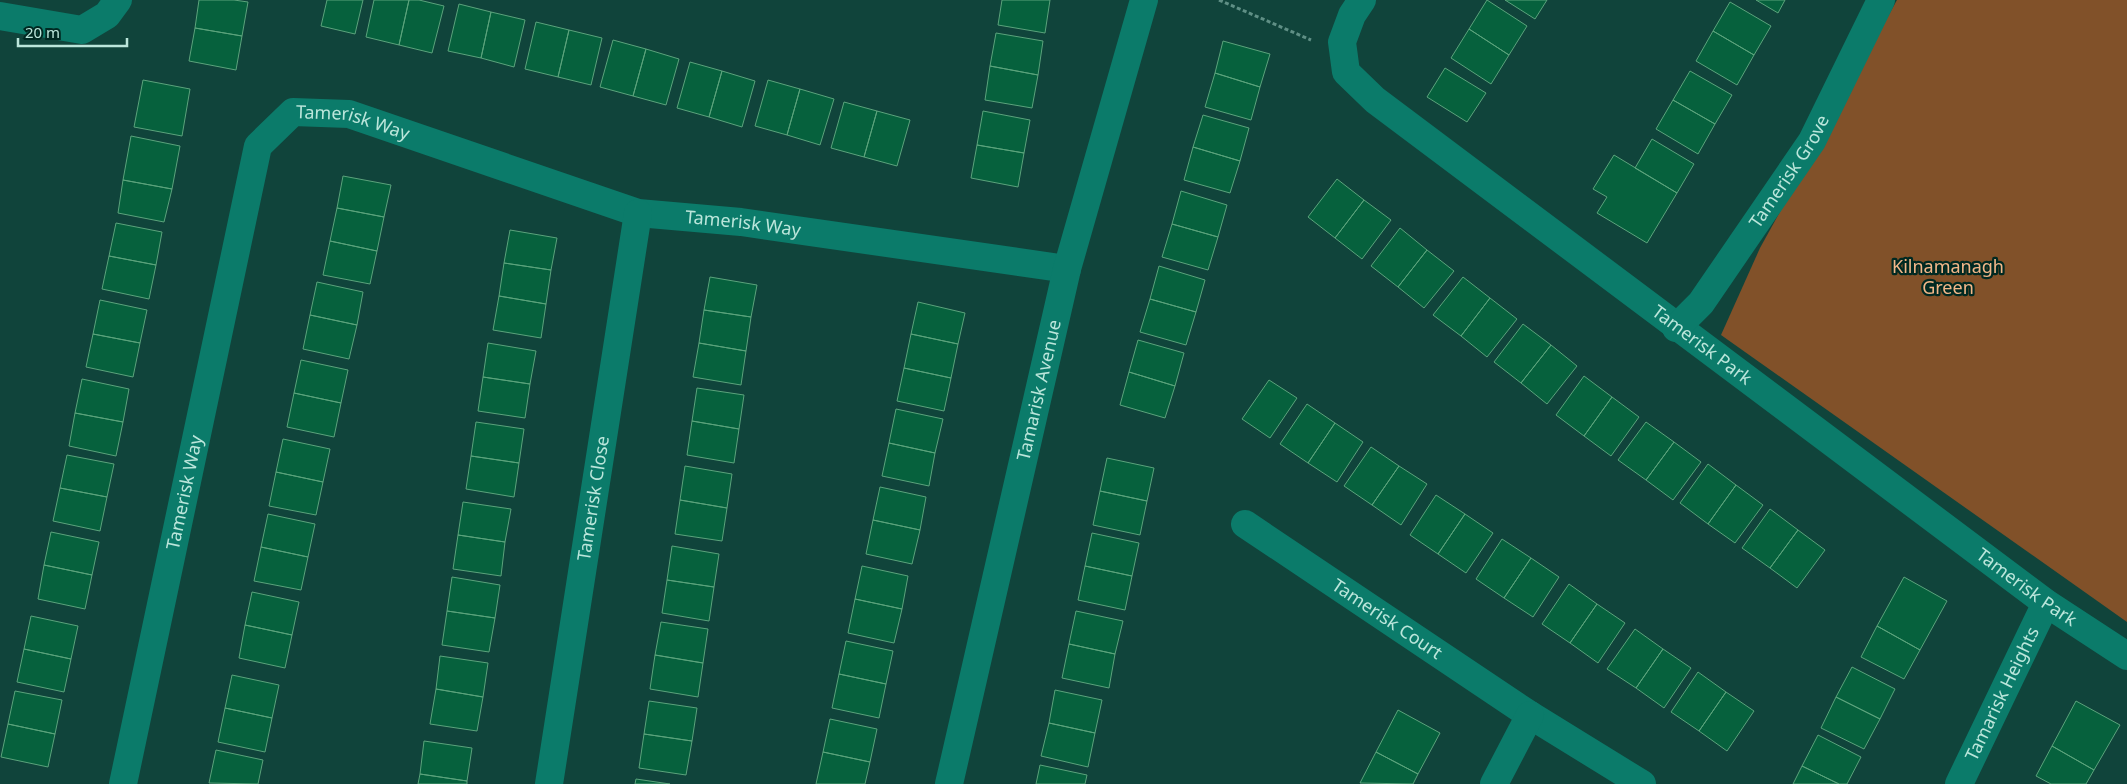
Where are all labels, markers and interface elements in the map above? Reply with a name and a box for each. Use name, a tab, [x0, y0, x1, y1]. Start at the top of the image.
scale bar	[18, 15, 126, 47]
text: 20 m	[25, 22, 60, 42]
street label: Tamerisk Way	[295, 99, 414, 145]
street label: Tamerisk Grove	[1743, 110, 1834, 232]
street label: Tamerisk Way	[684, 204, 803, 242]
park label: Kilnamanagh Green	[1892, 254, 2004, 299]
street label: Tamerisk Park	[1648, 299, 1758, 390]
street label: Tamarisk Avenue	[1010, 317, 1066, 463]
street label: Tamerisk Way	[160, 432, 208, 552]
street label: Tamerisk Close	[571, 434, 614, 563]
street label: Tamerisk Park	[1972, 542, 2082, 631]
street label: Tamerisk Court	[1328, 573, 1448, 664]
street label: Tamarisk Heights	[1959, 622, 2044, 765]

